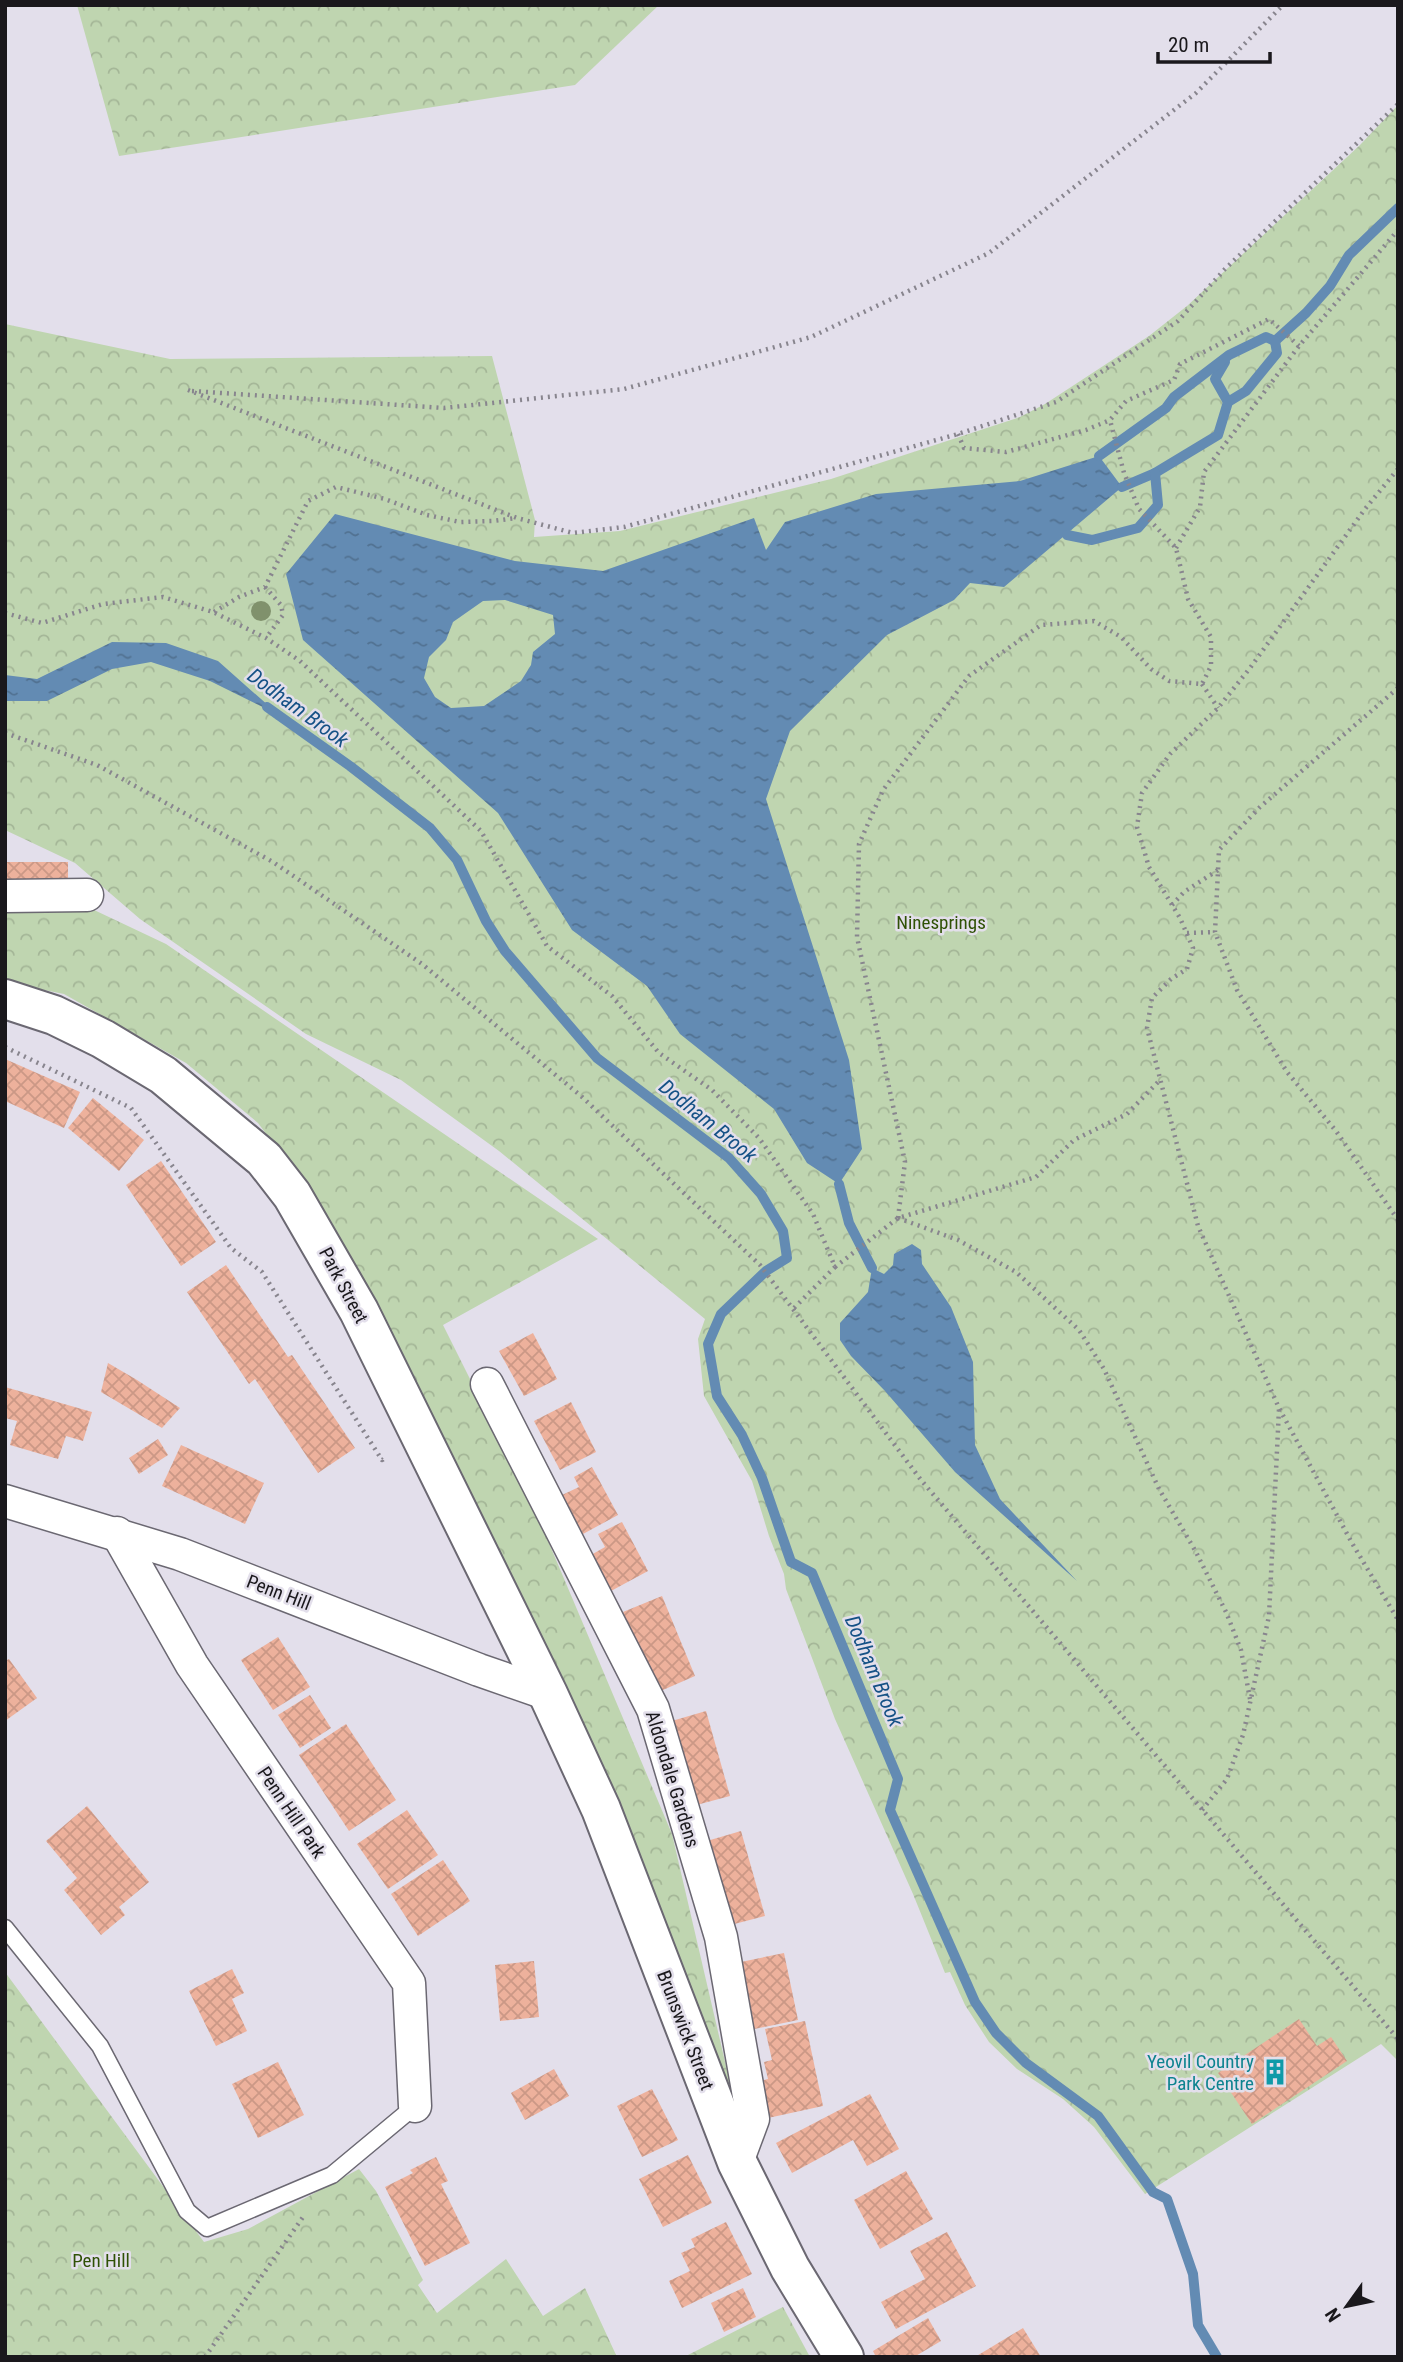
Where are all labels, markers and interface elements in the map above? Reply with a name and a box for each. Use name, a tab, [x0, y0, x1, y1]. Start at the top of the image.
scale bar	[1158, 21, 1270, 65]
text: 20 m	[1168, 33, 1209, 57]
water label: Dodham Brook	[243, 663, 354, 753]
park label: Ninesprings	[896, 911, 986, 934]
water label: Dodham Brook	[654, 1074, 762, 1168]
street label: Park Street	[314, 1243, 373, 1327]
street label: Penn Hill	[243, 1570, 314, 1615]
water label: Dodham Brook	[840, 1612, 908, 1731]
street label: Aldondale Gardens	[641, 1708, 704, 1850]
street label: Penn Hill Park	[253, 1762, 331, 1863]
street label: Brunswick Street	[652, 1967, 719, 2093]
place label: Yeovil Country Park Centre	[1147, 2050, 1254, 2095]
building icon: Yeovil Country Park Centre	[1260, 2057, 1290, 2087]
park label: Pen Hill	[72, 2249, 130, 2272]
north arrow	[1312, 2271, 1382, 2341]
text: N	[1320, 2304, 1346, 2326]

